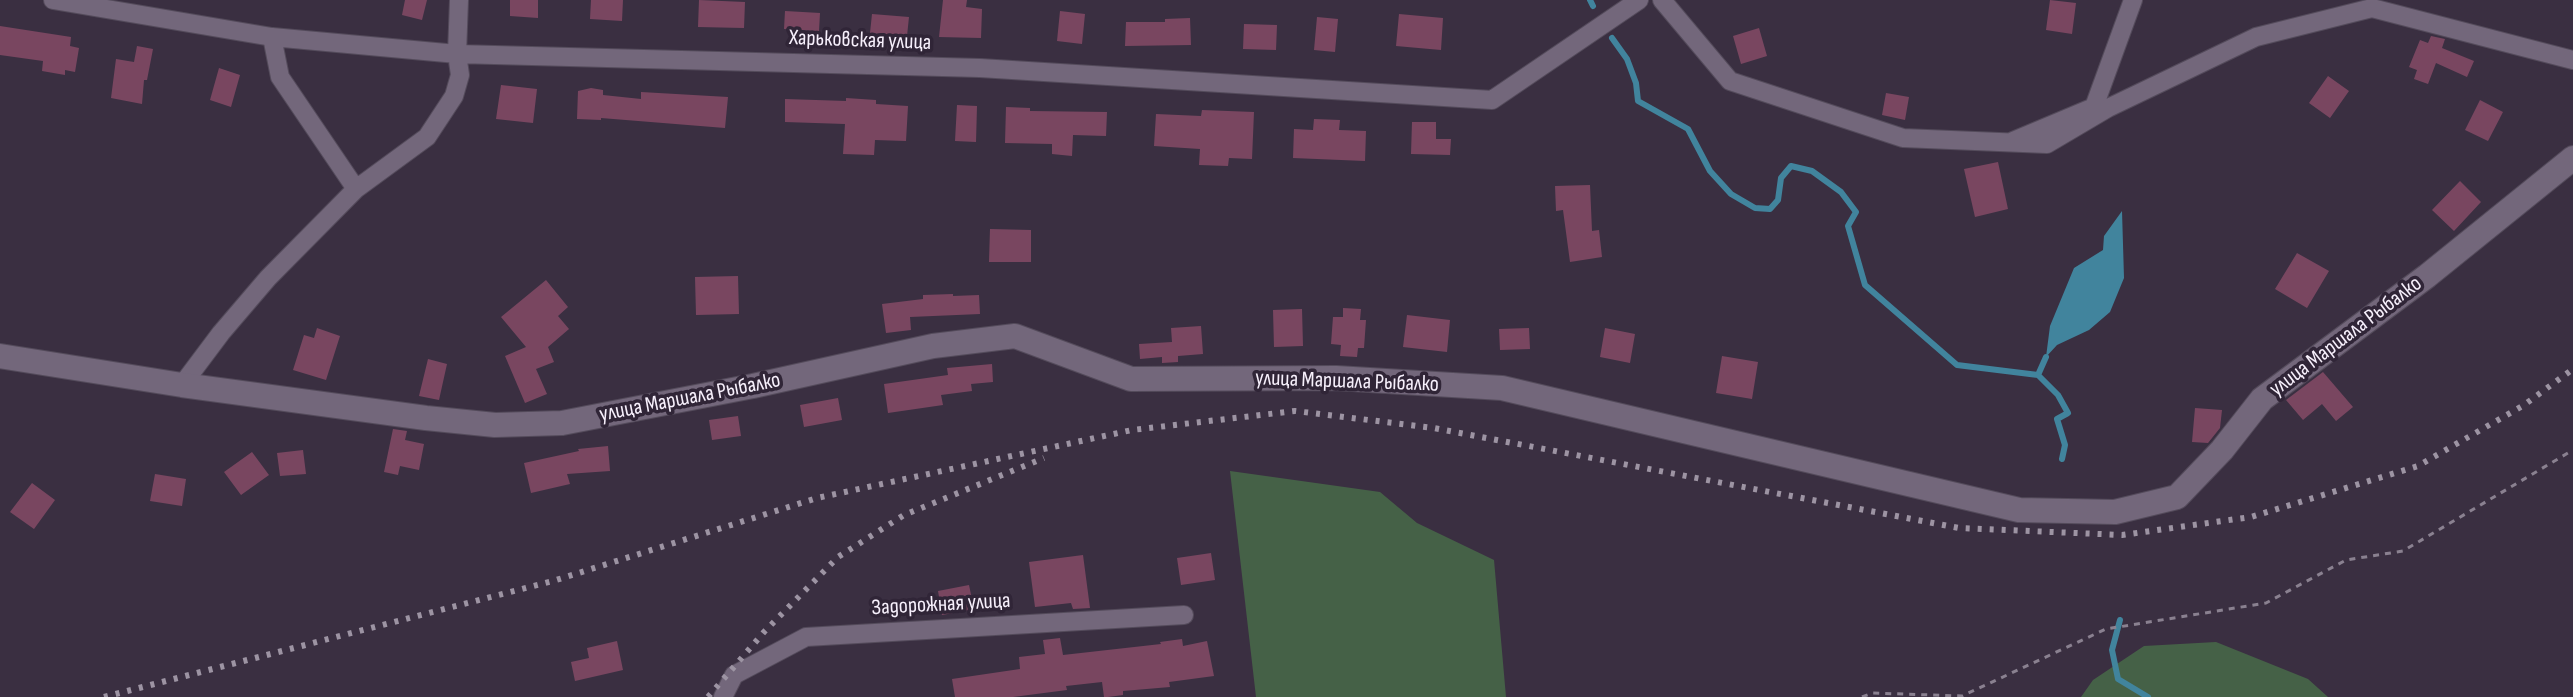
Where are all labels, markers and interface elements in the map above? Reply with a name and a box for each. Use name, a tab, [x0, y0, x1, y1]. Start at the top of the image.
street label: Харьковская улица	[788, 25, 932, 57]
street label: улица Маршала Рыбалко	[2265, 271, 2427, 403]
street label: улица Маршала Рыбалко	[1255, 366, 1439, 398]
street label: улица Маршала Рыбалко	[597, 368, 783, 428]
street label: Задорожная улица	[871, 588, 1011, 622]

